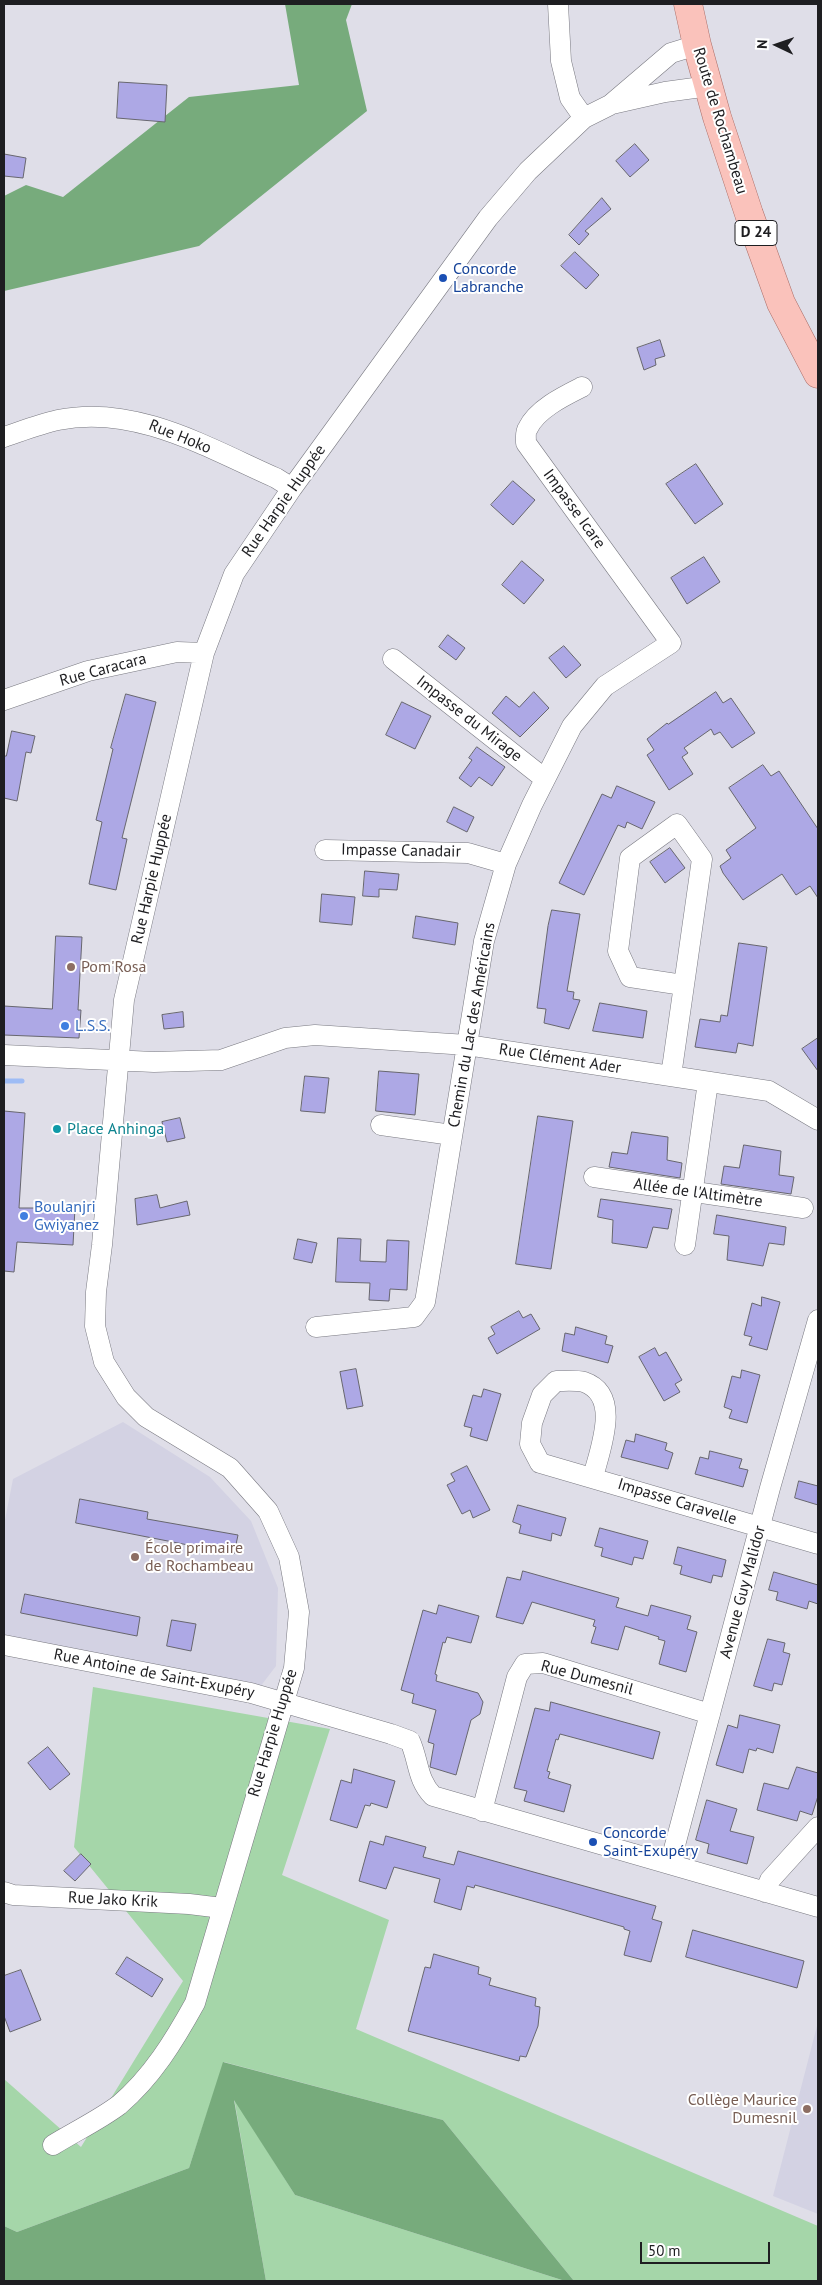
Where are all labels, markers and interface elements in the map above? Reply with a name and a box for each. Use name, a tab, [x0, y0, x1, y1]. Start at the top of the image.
north arrow	[752, 20, 802, 70]
text: N	[753, 39, 771, 49]
street label: Route de Rochambeau	[689, 45, 751, 197]
road number: D 24	[735, 220, 777, 246]
place label: Concorde Labranche	[453, 259, 524, 297]
marker: Concorde Labranche	[437, 272, 449, 284]
street label: Rue Hoko	[146, 416, 214, 458]
street label: Rue Harpie Huppée	[238, 441, 330, 561]
street label: Impasse Icare	[539, 466, 609, 552]
street label: Rue Caracara	[57, 649, 149, 691]
street label: Impasse du Mirage	[412, 672, 526, 766]
street label: Rue Harpie Huppée	[128, 812, 176, 946]
street label: Impasse Canadair	[341, 840, 461, 862]
street label: Chemin du Lac des Américains	[444, 921, 500, 1129]
place label: Pom'Rosa	[81, 957, 146, 977]
marker: Pom'Rosa	[65, 961, 77, 973]
place label: L.S.S.	[75, 1016, 111, 1036]
marker: L.S.S.	[59, 1020, 71, 1032]
street label: Rue Clément Ader	[498, 1040, 622, 1078]
place label: Place Anhinga	[67, 1119, 164, 1139]
marker: Place Anhinga	[51, 1123, 63, 1135]
street label: Allée de l'Altimètre	[632, 1174, 764, 1212]
place label: Boulanjri Gwiyanez	[34, 1197, 99, 1235]
marker: Boulanjri Gwiyanez	[18, 1210, 30, 1222]
street label: Impasse Caravelle	[615, 1475, 739, 1529]
street label: Avenue Guy Malidor	[716, 1524, 770, 1660]
place label: École primaire de Rochambeau	[145, 1538, 254, 1576]
marker: École primaire de Rochambeau	[129, 1551, 141, 1563]
street label: Rue Antoine de Saint-Exupéry	[52, 1645, 256, 1703]
street label: Rue Dumesnil	[539, 1656, 635, 1700]
street label: Rue Harpie Huppée	[244, 1667, 302, 1799]
place label: Concorde Saint-Exupéry	[603, 1823, 698, 1861]
marker: Concorde Saint-Exupéry	[587, 1836, 599, 1848]
street label: Rue Jako Krik	[68, 1888, 158, 1912]
place label: Collège Maurice Dumesnil	[688, 2090, 797, 2128]
marker: Collège Maurice Dumesnil	[801, 2103, 813, 2115]
scale bar	[642, 2232, 772, 2264]
text: 50 m	[648, 2241, 681, 2260]

